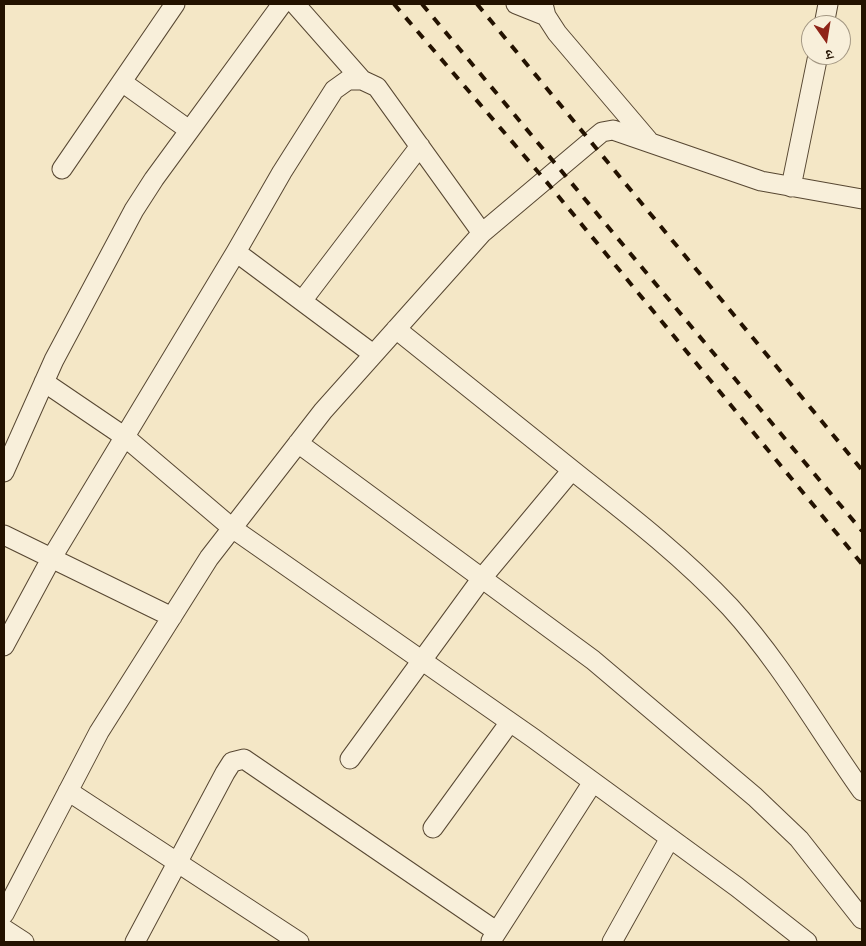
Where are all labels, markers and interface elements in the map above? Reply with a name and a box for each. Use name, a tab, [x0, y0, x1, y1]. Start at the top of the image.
north arrow	[801, 15, 851, 65]
text: उ	[824, 44, 835, 63]

